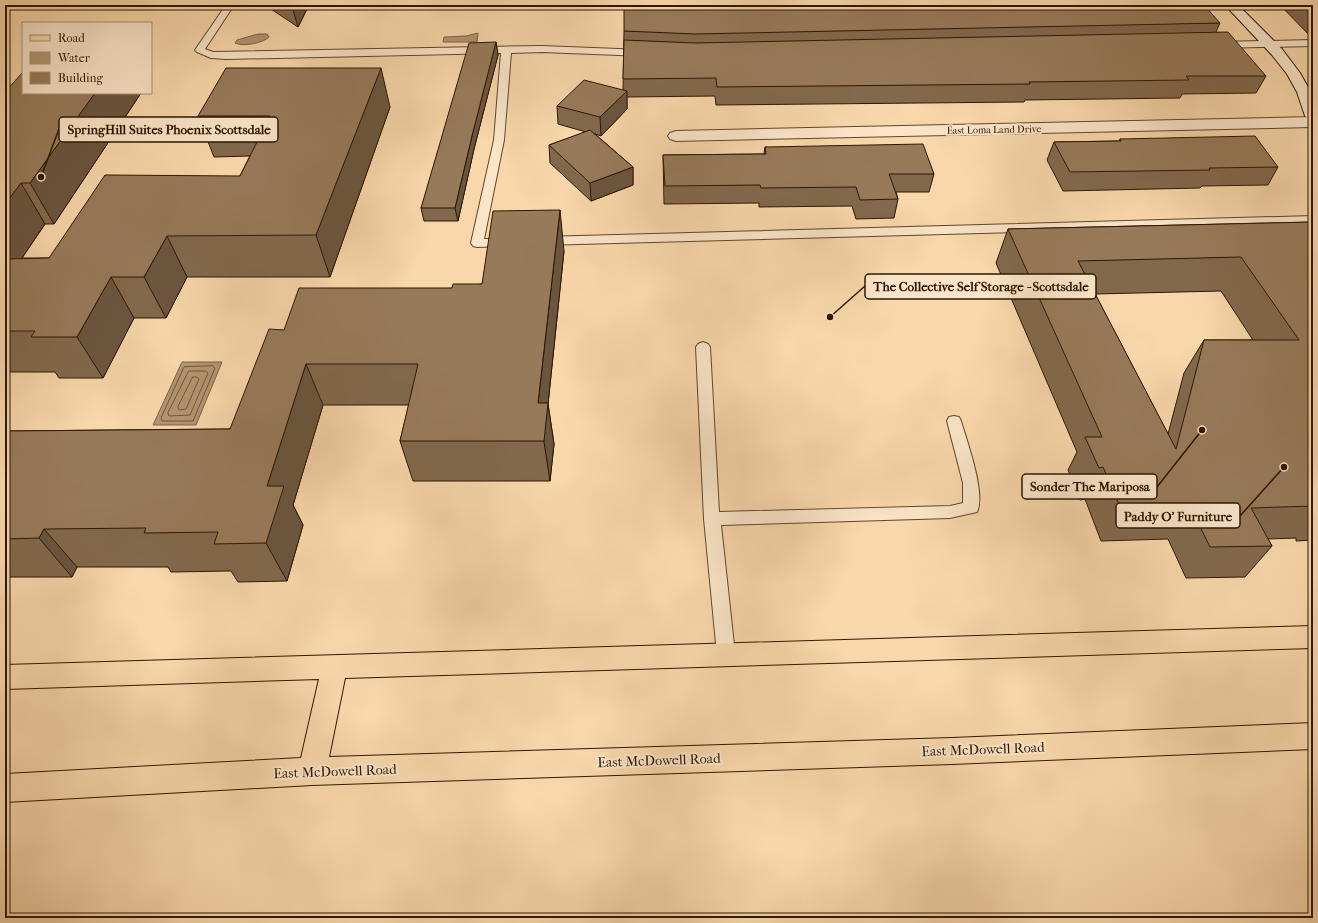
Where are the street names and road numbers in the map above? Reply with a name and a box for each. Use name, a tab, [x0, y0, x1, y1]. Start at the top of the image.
street label: East Loma Land Drive	[947, 123, 1042, 137]
street label: East McDowell Road	[921, 739, 1045, 760]
street label: East McDowell Road	[597, 750, 721, 771]
street label: East McDowell Road	[273, 761, 397, 782]

